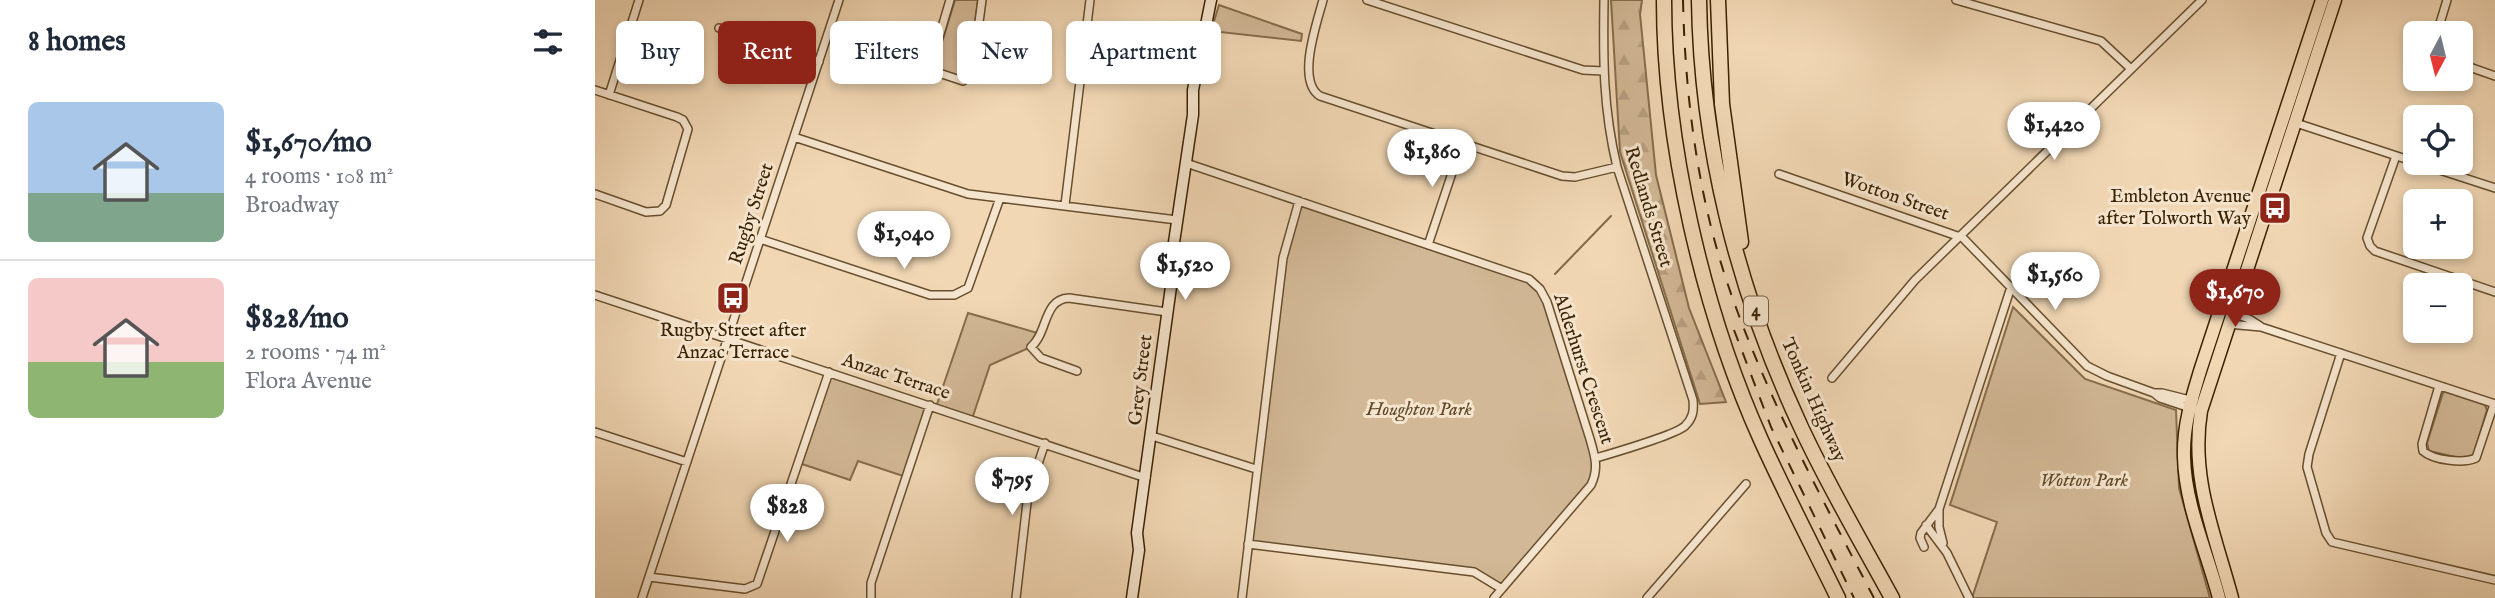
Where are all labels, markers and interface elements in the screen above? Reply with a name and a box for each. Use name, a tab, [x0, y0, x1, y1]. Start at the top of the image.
chip: Buy	[616, 21, 704, 84]
chip: Rent	[718, 21, 816, 84]
chip: Filters	[830, 21, 943, 84]
chip: New	[957, 21, 1052, 84]
chip: Apartment	[1066, 21, 1221, 84]
north arrow	[2403, 21, 2473, 91]
map controls	[2403, 21, 2473, 343]
text: 8 homes	[28, 23, 126, 61]
icon: filters	[529, 23, 567, 61]
pin: $1,420	[1997, 102, 2111, 162]
button: locate	[2403, 105, 2473, 175]
text: $1,420	[2023, 110, 2085, 139]
text: $1,670/mo	[245, 124, 372, 162]
icon: home	[84, 130, 168, 214]
pin: $1,860	[1375, 130, 1489, 189]
text: $1,860	[1403, 137, 1461, 166]
street label: Redlands Street	[1618, 144, 1678, 271]
street label: Rugby Street	[724, 160, 780, 268]
text: 4 rooms · 108 m²	[245, 162, 393, 191]
street label: Wotton Street	[1838, 167, 1952, 227]
place label: Embleton Avenue after Tolworth Way	[2098, 185, 2252, 231]
bus stop icon: Embleton Avenue after Tolworth Way	[2256, 189, 2294, 227]
button: +	[2403, 189, 2473, 259]
text: Broadway	[245, 191, 339, 220]
pin: $1,040	[847, 212, 961, 271]
text: $1,040	[873, 219, 935, 248]
pin: $1,520	[1128, 243, 1242, 302]
text: $1,520	[1156, 250, 1214, 279]
pin: $1,560	[1998, 252, 2112, 312]
text: $1,560	[2027, 260, 2083, 289]
pin: $1,670	[2178, 270, 2292, 329]
button: −	[2403, 273, 2473, 343]
text: $1,670	[2205, 277, 2265, 306]
bus stop icon: Rugby Street after Anzac Terrace	[714, 279, 752, 317]
street label: Alderhurst Crescent	[1547, 290, 1619, 448]
road number: 4	[1744, 296, 1768, 326]
text: $828/mo	[245, 300, 349, 338]
icon: home	[84, 306, 168, 390]
place label: Rugby Street after Anzac Terrace	[660, 319, 806, 365]
street label: Grey Street	[1124, 333, 1159, 427]
street label: Tonkin Highway	[1775, 334, 1851, 466]
text: 2 rooms · 74 m²	[245, 338, 386, 367]
street label: Anzac Terrace	[838, 348, 953, 406]
text: Flora Avenue	[245, 367, 372, 396]
park label: Houghton Park	[1365, 398, 1472, 422]
pin: $795	[971, 458, 1053, 517]
text: $795	[991, 465, 1033, 494]
park label: Wotton Park	[2040, 469, 2128, 493]
pin: $828	[746, 484, 828, 544]
text: $828	[766, 492, 808, 521]

